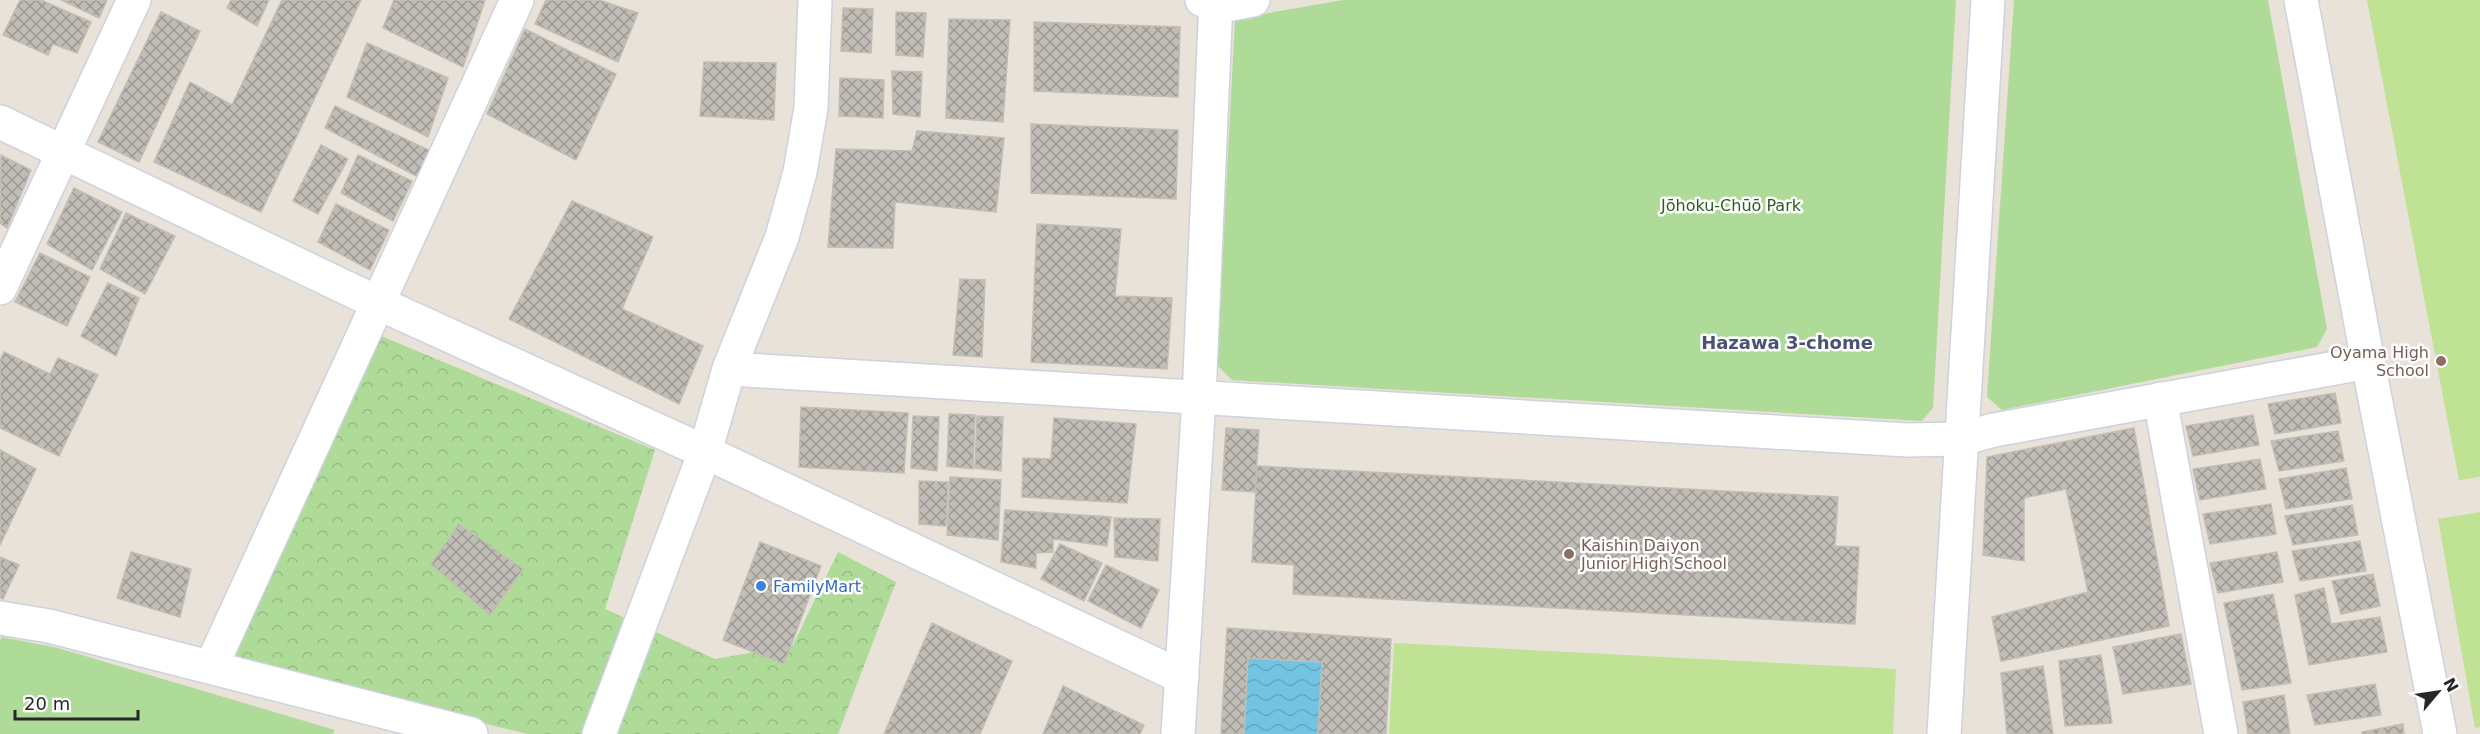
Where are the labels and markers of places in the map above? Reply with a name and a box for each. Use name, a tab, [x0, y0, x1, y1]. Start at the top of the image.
place label: Oyama High School	[2330, 343, 2429, 380]
marker: Oyama High School	[2434, 354, 2448, 368]
place label: Kaishin Daiyon Junior High School	[1580, 536, 1727, 573]
marker: Kaishin Daiyon Junior High School	[1562, 547, 1576, 561]
place label: FamilyMart	[773, 577, 861, 596]
marker: FamilyMart	[754, 579, 768, 593]

